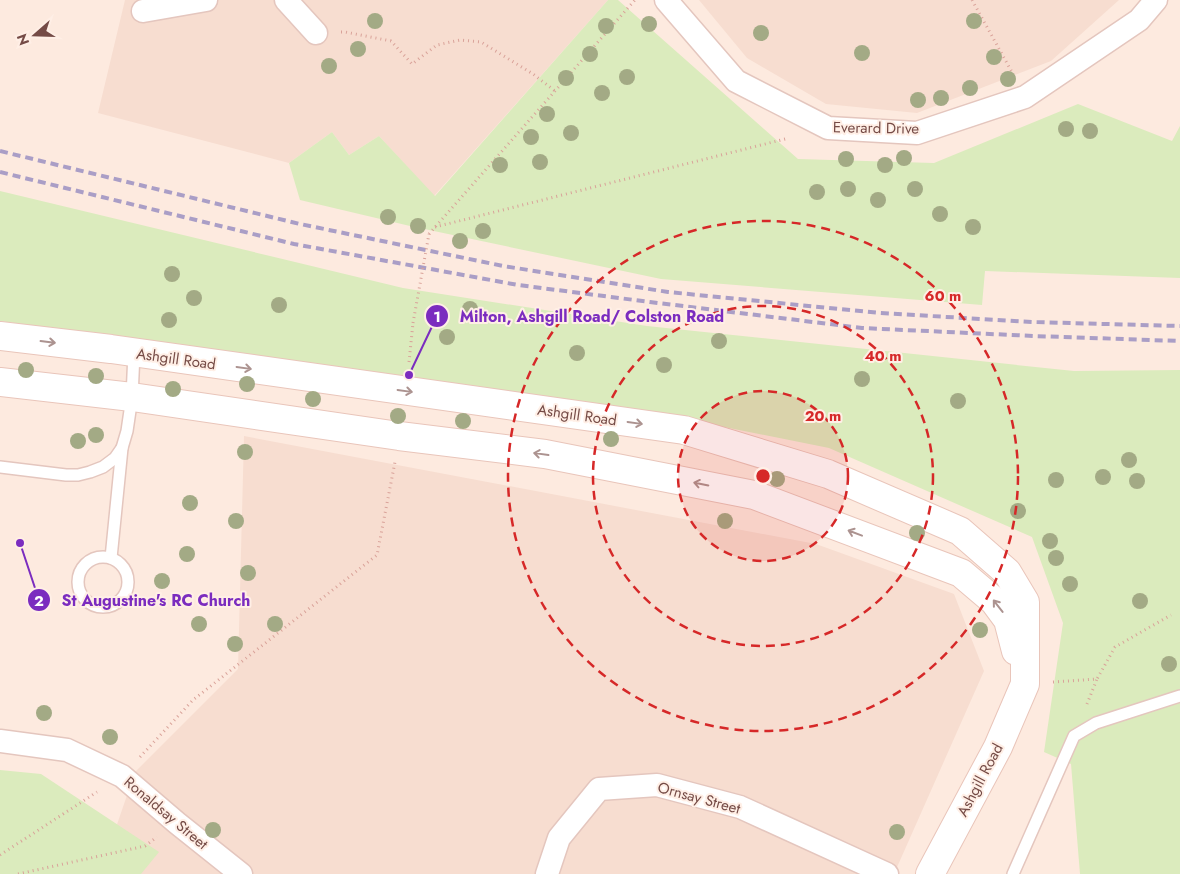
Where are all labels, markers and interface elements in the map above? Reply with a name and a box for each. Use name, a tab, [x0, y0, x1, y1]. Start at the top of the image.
north arrow	[10, 10, 60, 60]
text: N	[11, 31, 34, 48]
street label: Everard Drive	[833, 116, 920, 140]
text: 60 m	[925, 285, 961, 307]
callout: Milton, Ashgill Road/ Colston Road	[425, 301, 734, 332]
text: Milton, Ashgill Road/ Colston Road	[460, 305, 724, 328]
text: 1	[433, 306, 441, 328]
one-way arrow	[40, 337, 56, 347]
street label: Ashgill Road	[135, 343, 217, 375]
text: 40 m	[864, 345, 902, 367]
one-way arrow	[236, 364, 252, 374]
one-way arrow	[397, 386, 413, 396]
street label: Ashgill Road	[536, 399, 618, 431]
text: 20 m	[805, 405, 841, 427]
one-way arrow	[627, 419, 643, 429]
one-way arrow	[534, 448, 550, 458]
centre of rings	[754, 467, 772, 485]
one-way arrow	[693, 479, 709, 489]
one-way arrow	[848, 528, 863, 537]
callout: St Augustine's RC Church	[27, 585, 260, 616]
text: St Augustine's RC Church	[62, 589, 250, 612]
text: 2	[34, 590, 44, 612]
one-way arrow	[992, 600, 1003, 613]
street label: Ashgill Road	[952, 740, 1008, 820]
street label: Ronaldsay Street	[119, 771, 213, 855]
street label: Ornsay Street	[655, 776, 743, 820]

